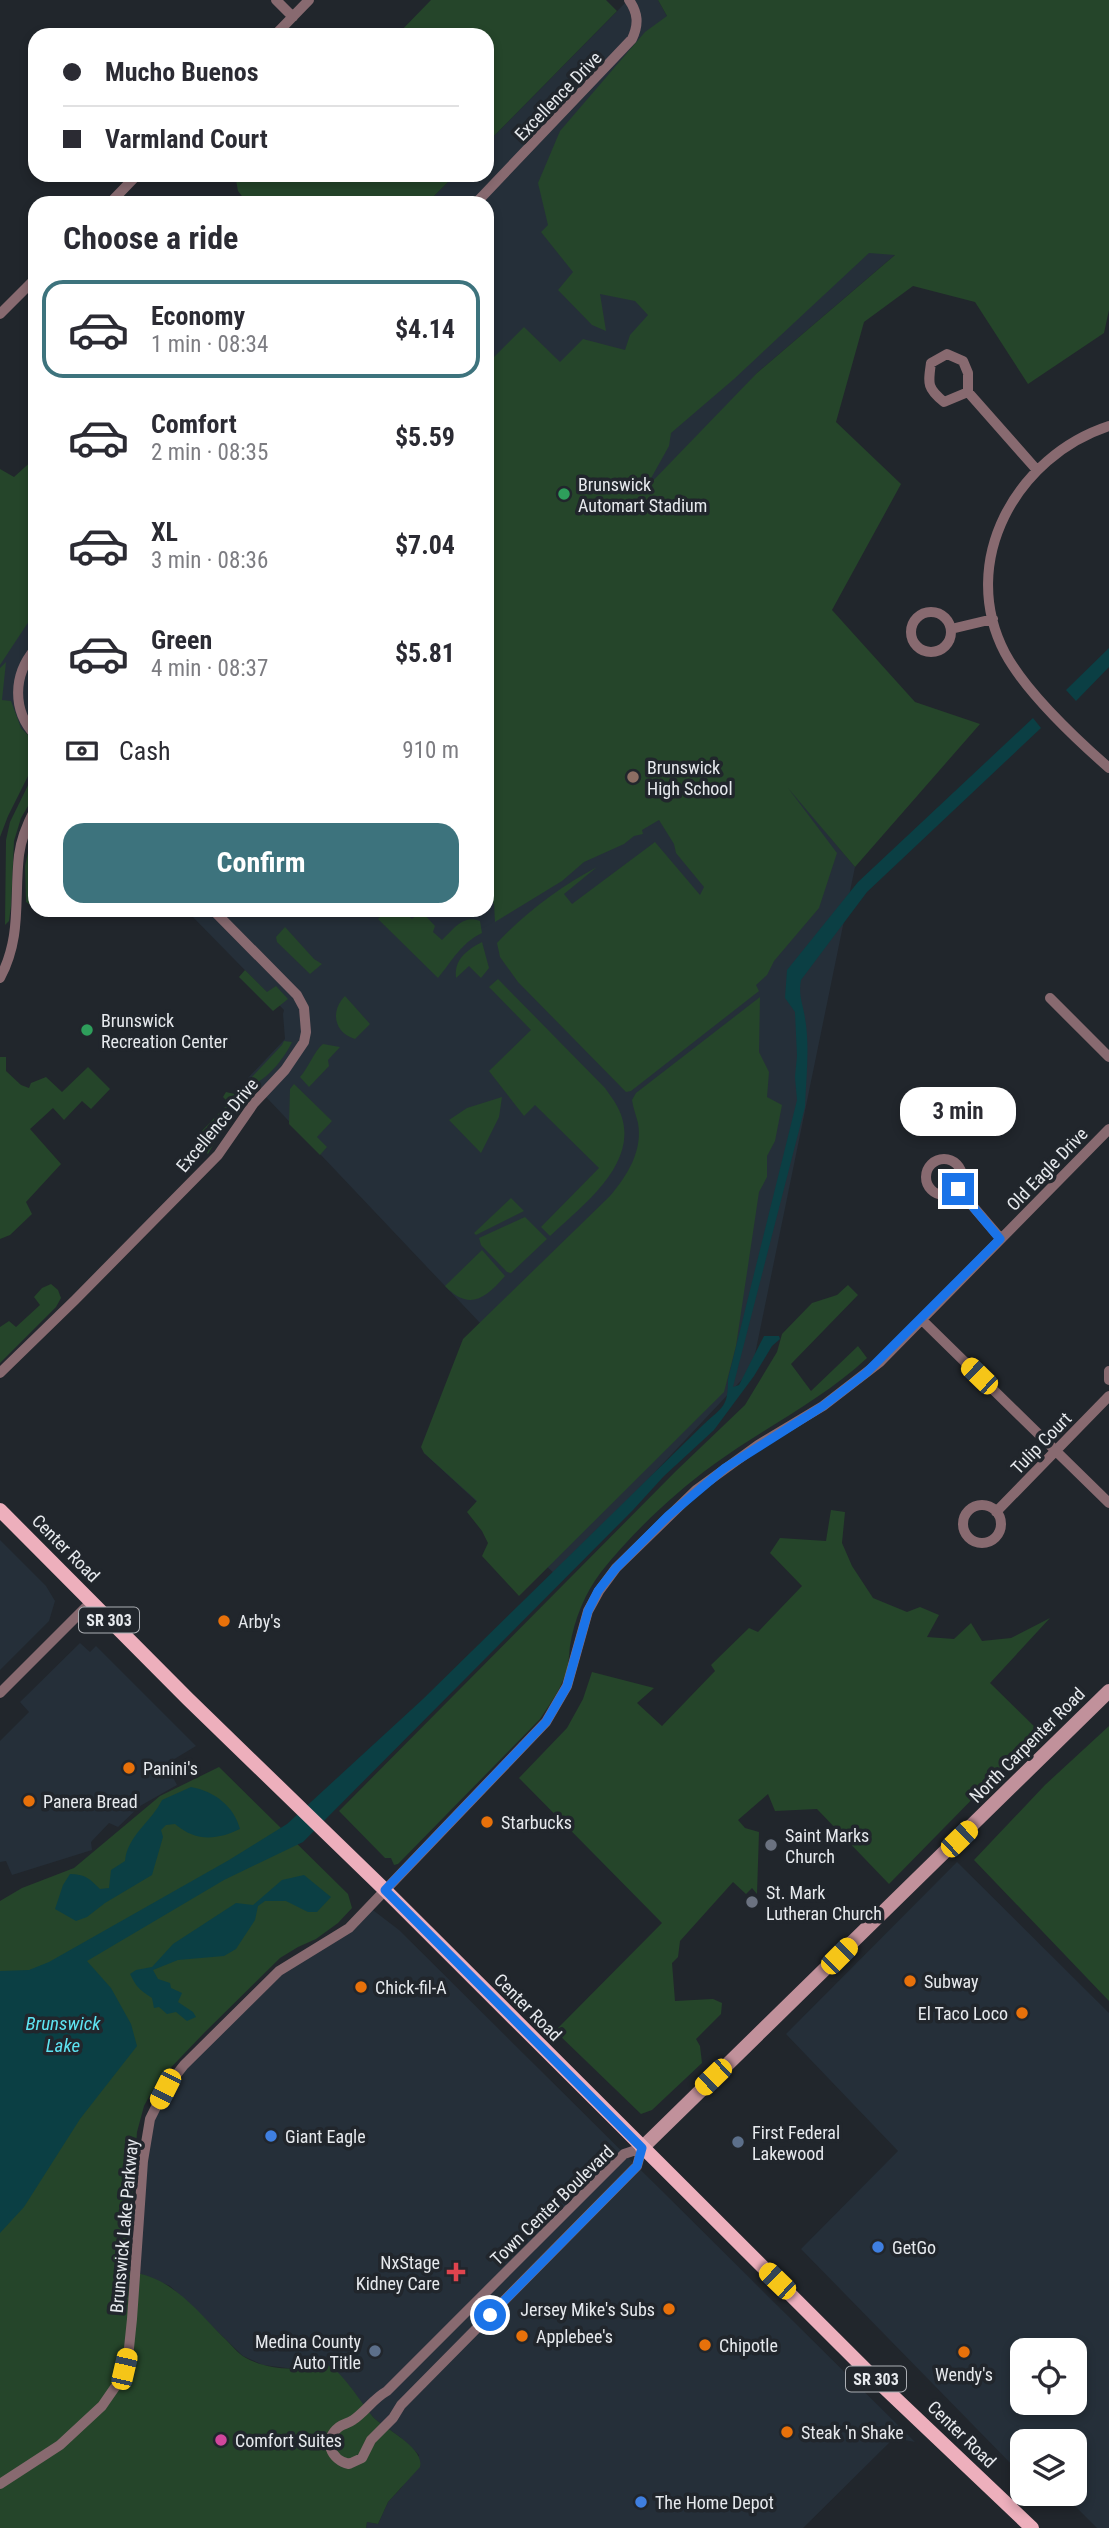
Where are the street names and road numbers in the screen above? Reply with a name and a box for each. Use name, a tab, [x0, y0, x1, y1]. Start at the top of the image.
street label: Excellence Drive	[510, 47, 606, 145]
street label: Excellence Drive	[172, 1074, 262, 1176]
street label: Old Eagle Drive	[1002, 1123, 1092, 1215]
street label: Tulip Court	[1006, 1408, 1076, 1478]
street label: Center Road	[28, 1510, 104, 1586]
road number: SR 303	[79, 1608, 139, 1632]
street label: North Carpenter Road	[965, 1683, 1089, 1807]
street label: Center Road	[490, 1969, 566, 2045]
street label: Brunswick Lake Parkway	[106, 2138, 142, 2314]
street label: Town Center Boulevard	[486, 2141, 618, 2269]
road number: SR 303	[846, 2366, 906, 2392]
street label: Center Road	[923, 2396, 1001, 2472]

